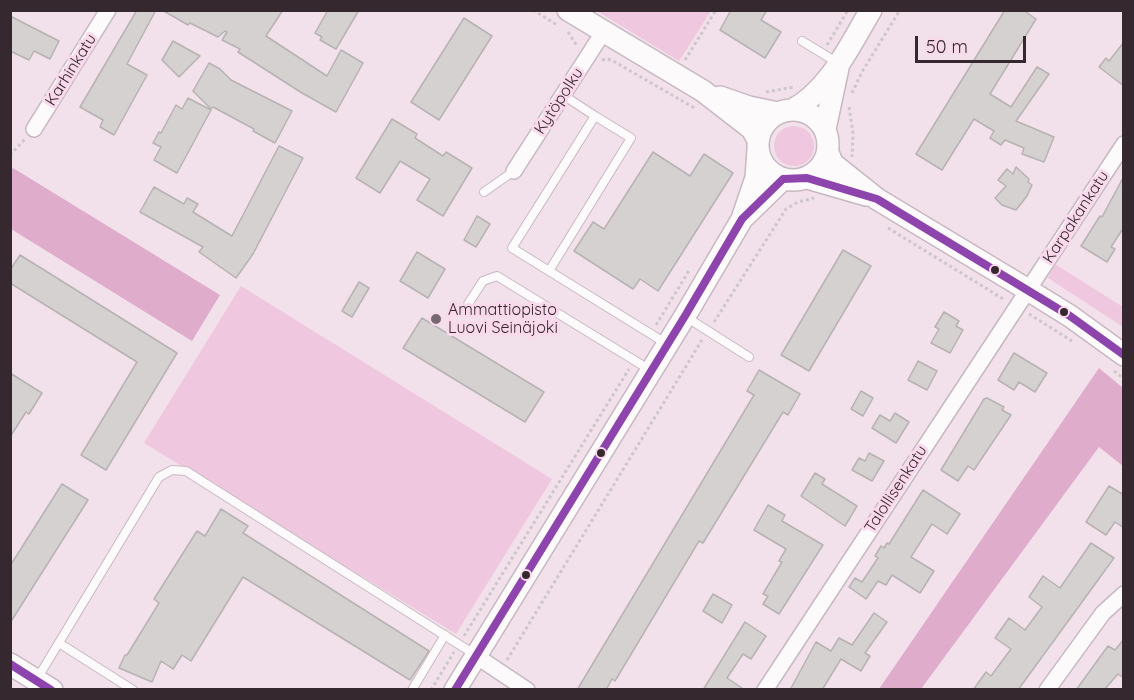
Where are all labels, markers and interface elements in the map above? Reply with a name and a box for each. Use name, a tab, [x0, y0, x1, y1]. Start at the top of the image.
scale bar	[918, 24, 1029, 62]
street label: Karhinkatu	[41, 31, 101, 109]
text: 50 m	[926, 35, 968, 58]
street label: Kytöpolku	[530, 64, 588, 138]
street label: Karpakankatu	[1039, 167, 1113, 267]
unlabelled marker	[989, 264, 1001, 276]
place label: Ammattiopisto Luovi Seinäjoki	[448, 300, 558, 338]
unlabelled marker	[1058, 306, 1070, 318]
marker: Ammattiopisto Luovi Seinäjoki	[429, 312, 443, 326]
street label: Talollisenkatu	[861, 442, 931, 536]
unlabelled marker	[595, 447, 607, 459]
unlabelled marker	[520, 569, 532, 581]

